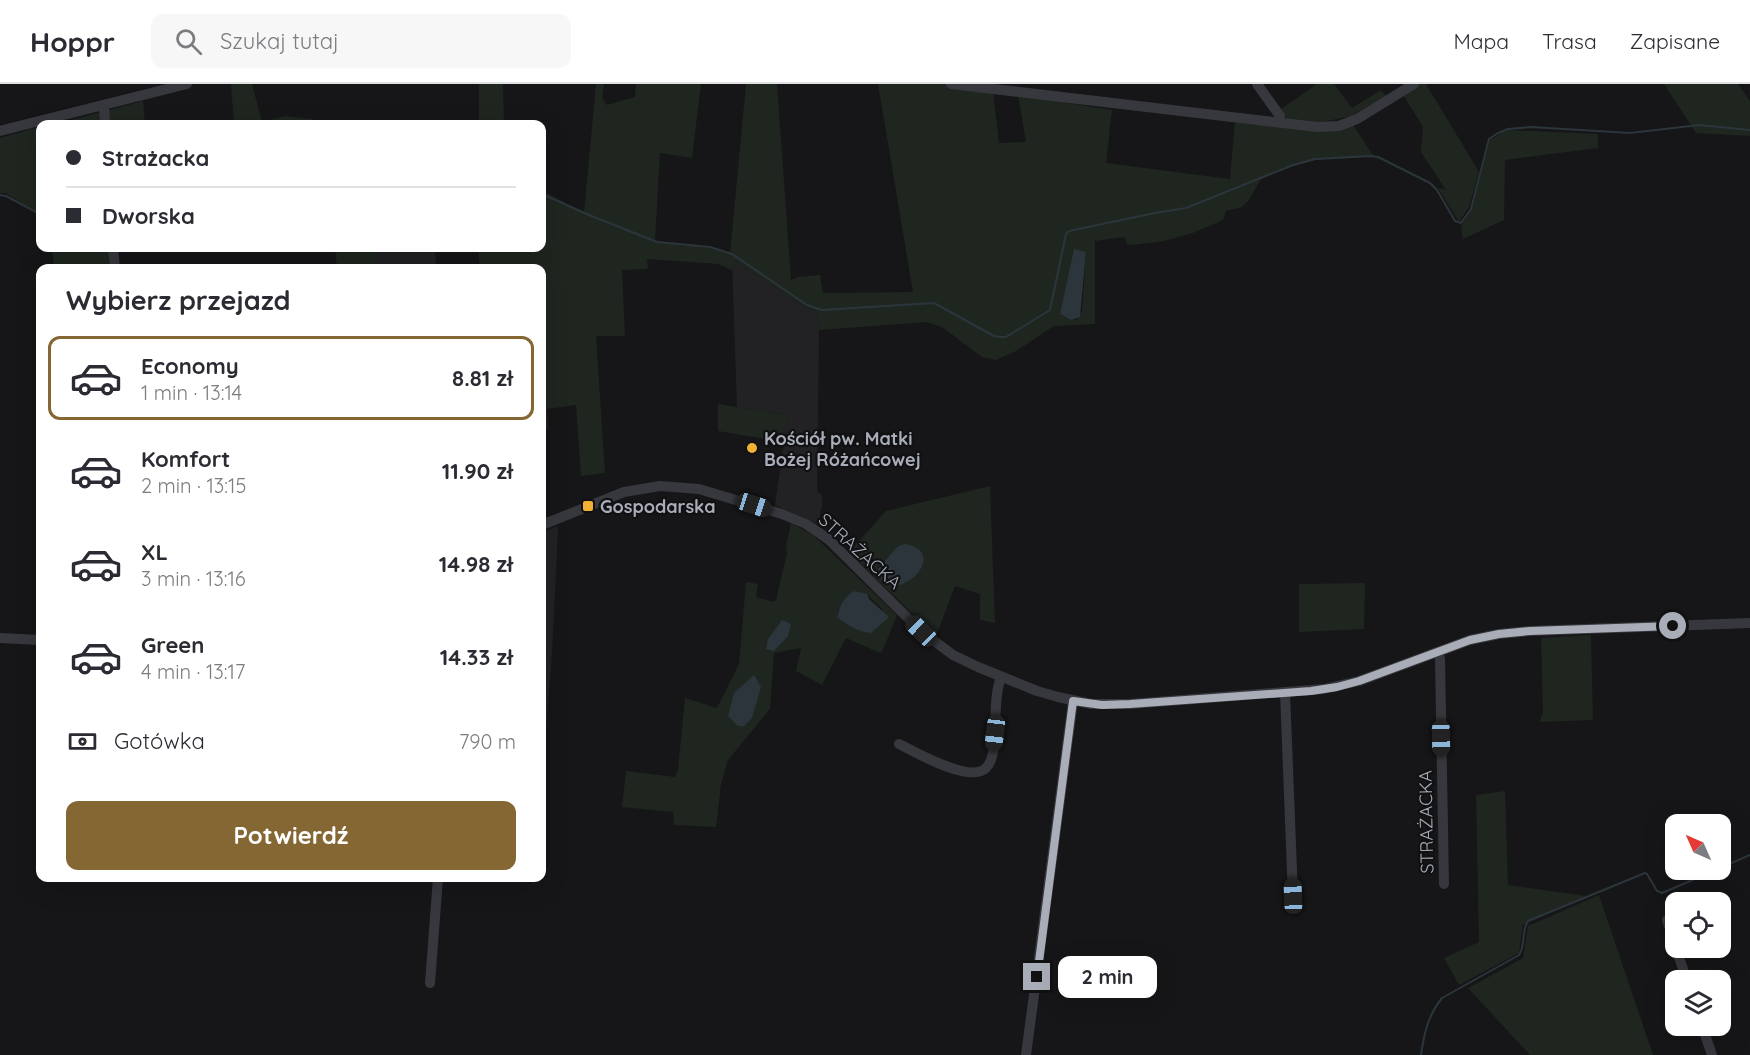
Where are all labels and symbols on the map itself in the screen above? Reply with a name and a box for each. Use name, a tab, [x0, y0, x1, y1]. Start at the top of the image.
place label: Kościół pw. Matki Bożej Różańcowej	[764, 427, 921, 471]
marker: Kościół pw. Matki Bożej Różańcowej	[745, 441, 759, 455]
car	[734, 491, 774, 519]
place label: Gospodarska	[600, 495, 716, 518]
marker: Gospodarska	[581, 499, 595, 513]
street label: STRAŻACKA	[814, 508, 906, 594]
car	[902, 612, 940, 650]
route start	[1659, 612, 1686, 639]
car	[984, 714, 1006, 752]
car	[1432, 720, 1450, 756]
street label: STRAŻACKA	[1414, 770, 1438, 874]
north arrow	[1665, 814, 1731, 880]
car	[1283, 878, 1303, 914]
callout: 2 min	[1058, 956, 1157, 998]
route end	[1023, 963, 1050, 990]

